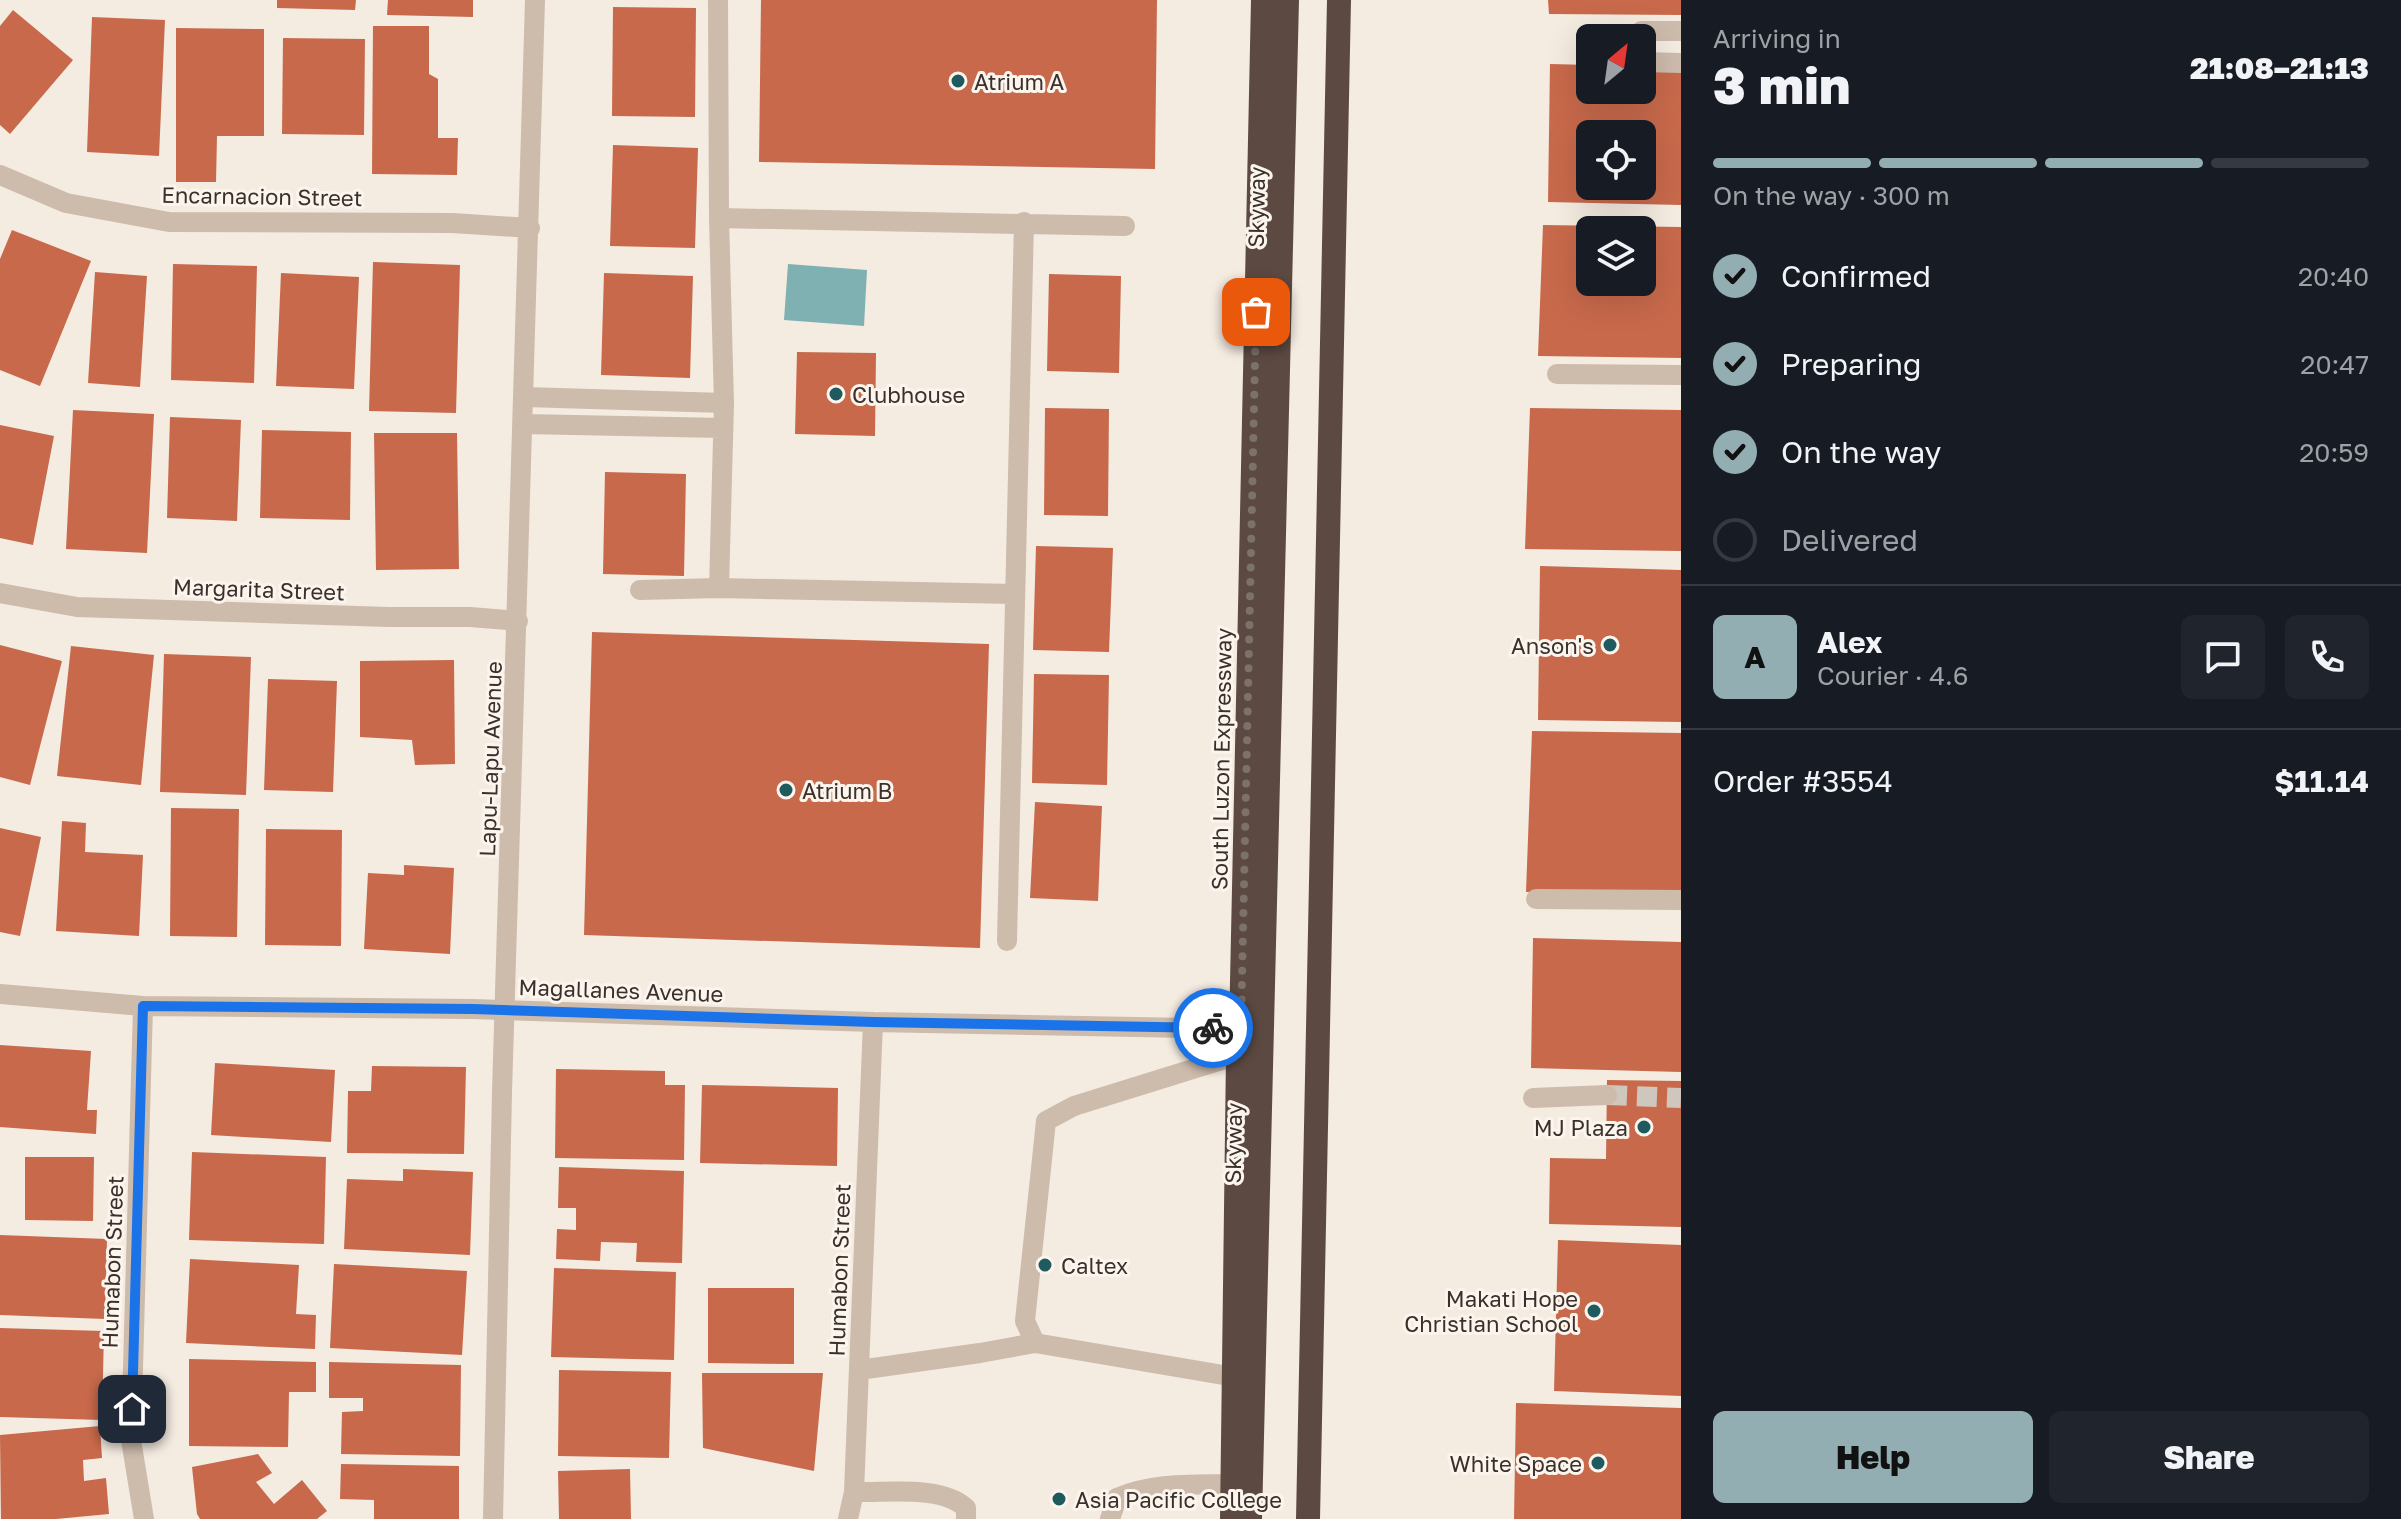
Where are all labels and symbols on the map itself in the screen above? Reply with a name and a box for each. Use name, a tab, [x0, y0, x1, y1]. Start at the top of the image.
north arrow	[1576, 24, 1656, 104]
place label: Atrium A	[974, 68, 1064, 95]
marker: Atrium A	[949, 72, 967, 90]
street label: Skyway	[1242, 166, 1270, 248]
street label: Encarnacion Street	[161, 181, 363, 211]
pin	[1222, 278, 1290, 346]
place label: Clubhouse	[852, 381, 965, 408]
marker: Clubhouse	[827, 385, 845, 403]
street label: Margarita Street	[173, 573, 345, 605]
street label: South Luzon Expressway	[1205, 628, 1237, 890]
place label: Anson's	[1511, 632, 1594, 659]
marker: Anson's	[1601, 636, 1619, 654]
street label: Lapu-Lapu Avenue	[473, 661, 507, 857]
place label: Atrium B	[802, 777, 892, 804]
marker: Atrium B	[777, 781, 795, 799]
street label: Magallanes Avenue	[518, 973, 724, 1007]
courier	[1173, 988, 1253, 1068]
street label: Skyway	[1219, 1102, 1247, 1184]
place label: MJ Plaza	[1534, 1114, 1628, 1141]
marker: MJ Plaza	[1635, 1118, 1653, 1136]
street label: Humabon Street	[95, 1175, 129, 1349]
street label: Humabon Street	[822, 1183, 856, 1357]
place label: Caltex	[1061, 1252, 1128, 1279]
marker: Caltex	[1036, 1256, 1054, 1274]
place label: Makati Hope Christian School	[1404, 1285, 1578, 1337]
marker: Makati Hope Christian School	[1585, 1302, 1603, 1320]
pin	[98, 1375, 166, 1443]
place label: White Space	[1450, 1450, 1582, 1477]
marker: White Space	[1589, 1454, 1607, 1472]
place label: Asia Pacific College	[1075, 1486, 1282, 1513]
marker: Asia Pacific College	[1050, 1490, 1068, 1508]

